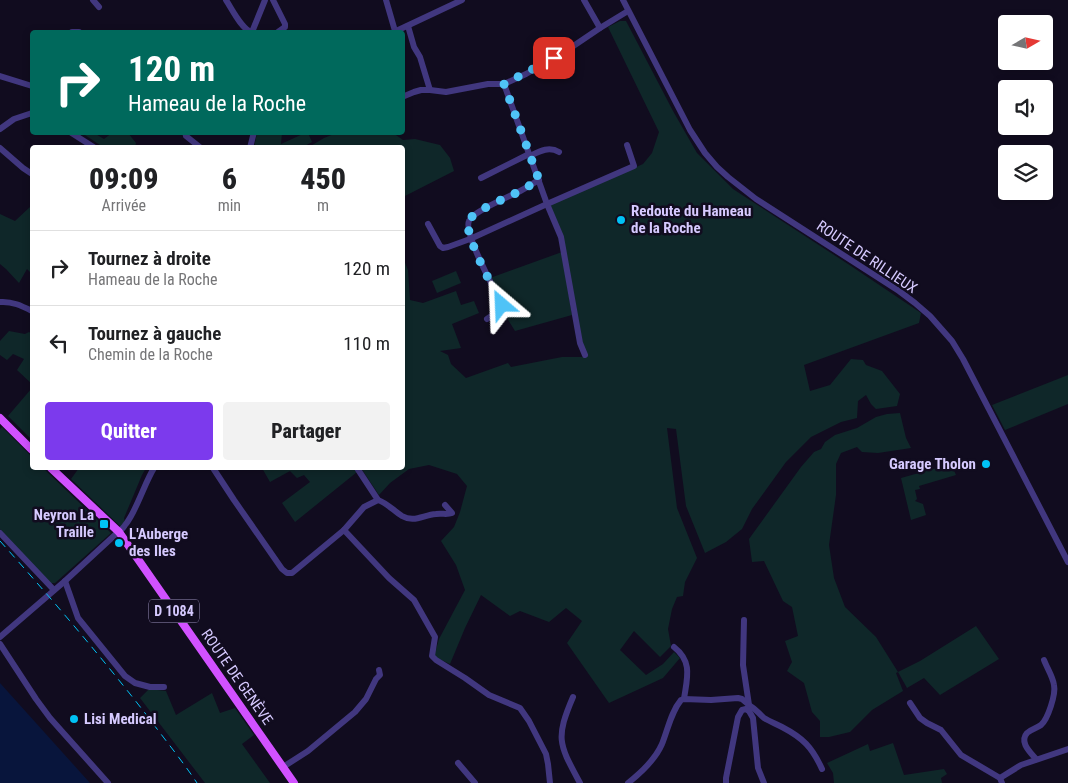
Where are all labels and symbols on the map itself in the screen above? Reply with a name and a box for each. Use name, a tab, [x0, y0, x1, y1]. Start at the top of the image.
north arrow	[998, 15, 1052, 70]
pin	[533, 37, 575, 79]
place label: Redoute du Hameau de la Roche	[631, 202, 751, 237]
marker: Redoute du Hameau de la Roche	[615, 214, 627, 226]
street label: ROUTE DE RILLIEUX	[813, 217, 921, 297]
position arrow	[475, 278, 527, 330]
place label: Garage Tholon	[889, 455, 976, 473]
marker: Garage Tholon	[980, 458, 992, 470]
place label: Neyron La Traille	[34, 506, 94, 541]
marker: Neyron La Traille	[98, 518, 110, 530]
place label: L'Auberge des Iles	[129, 525, 188, 560]
marker: L'Auberge des Iles	[113, 537, 125, 549]
road number: D 1084	[149, 600, 199, 622]
street label: ROUTE DE GENÈVE	[197, 626, 277, 728]
place label: Lisi Medical	[84, 710, 157, 728]
marker: Lisi Medical	[68, 713, 80, 725]

